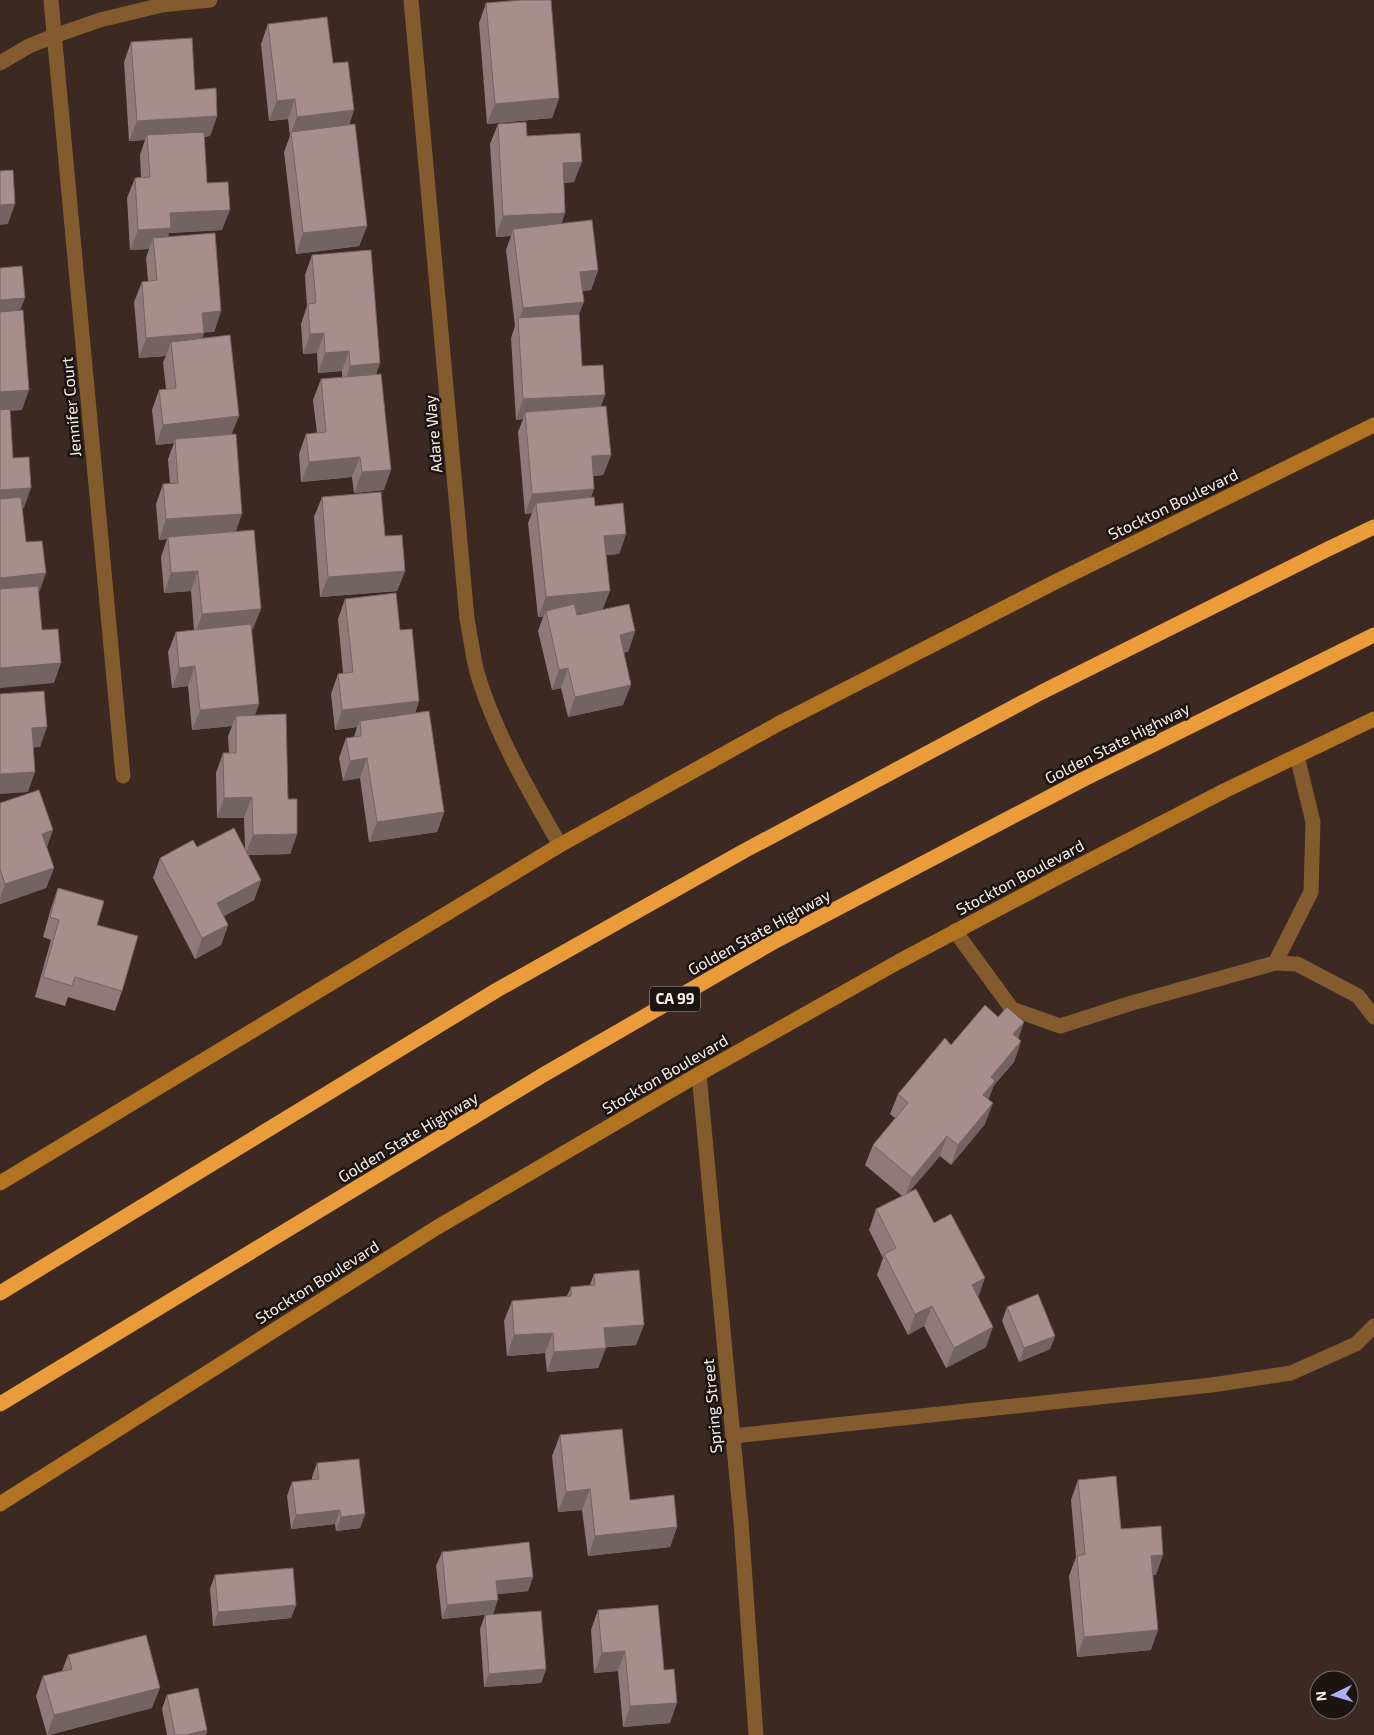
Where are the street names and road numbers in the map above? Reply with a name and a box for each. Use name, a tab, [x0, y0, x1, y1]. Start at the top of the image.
street label: Jennifer Court	[57, 356, 84, 458]
street label: Adare Way	[420, 394, 445, 474]
street label: Stockton Boulevard	[1105, 464, 1241, 543]
street label: Golden State Highway	[1041, 698, 1193, 787]
street label: Stockton Boulevard	[953, 835, 1087, 918]
street label: Golden State Highway	[684, 884, 834, 979]
road number: CA 99	[650, 986, 700, 1012]
street label: Stockton Boulevard	[598, 1030, 731, 1117]
street label: Golden State Highway	[334, 1087, 482, 1186]
street label: Stockton Boulevard	[251, 1236, 382, 1327]
street label: Spring Street	[698, 1358, 725, 1454]

